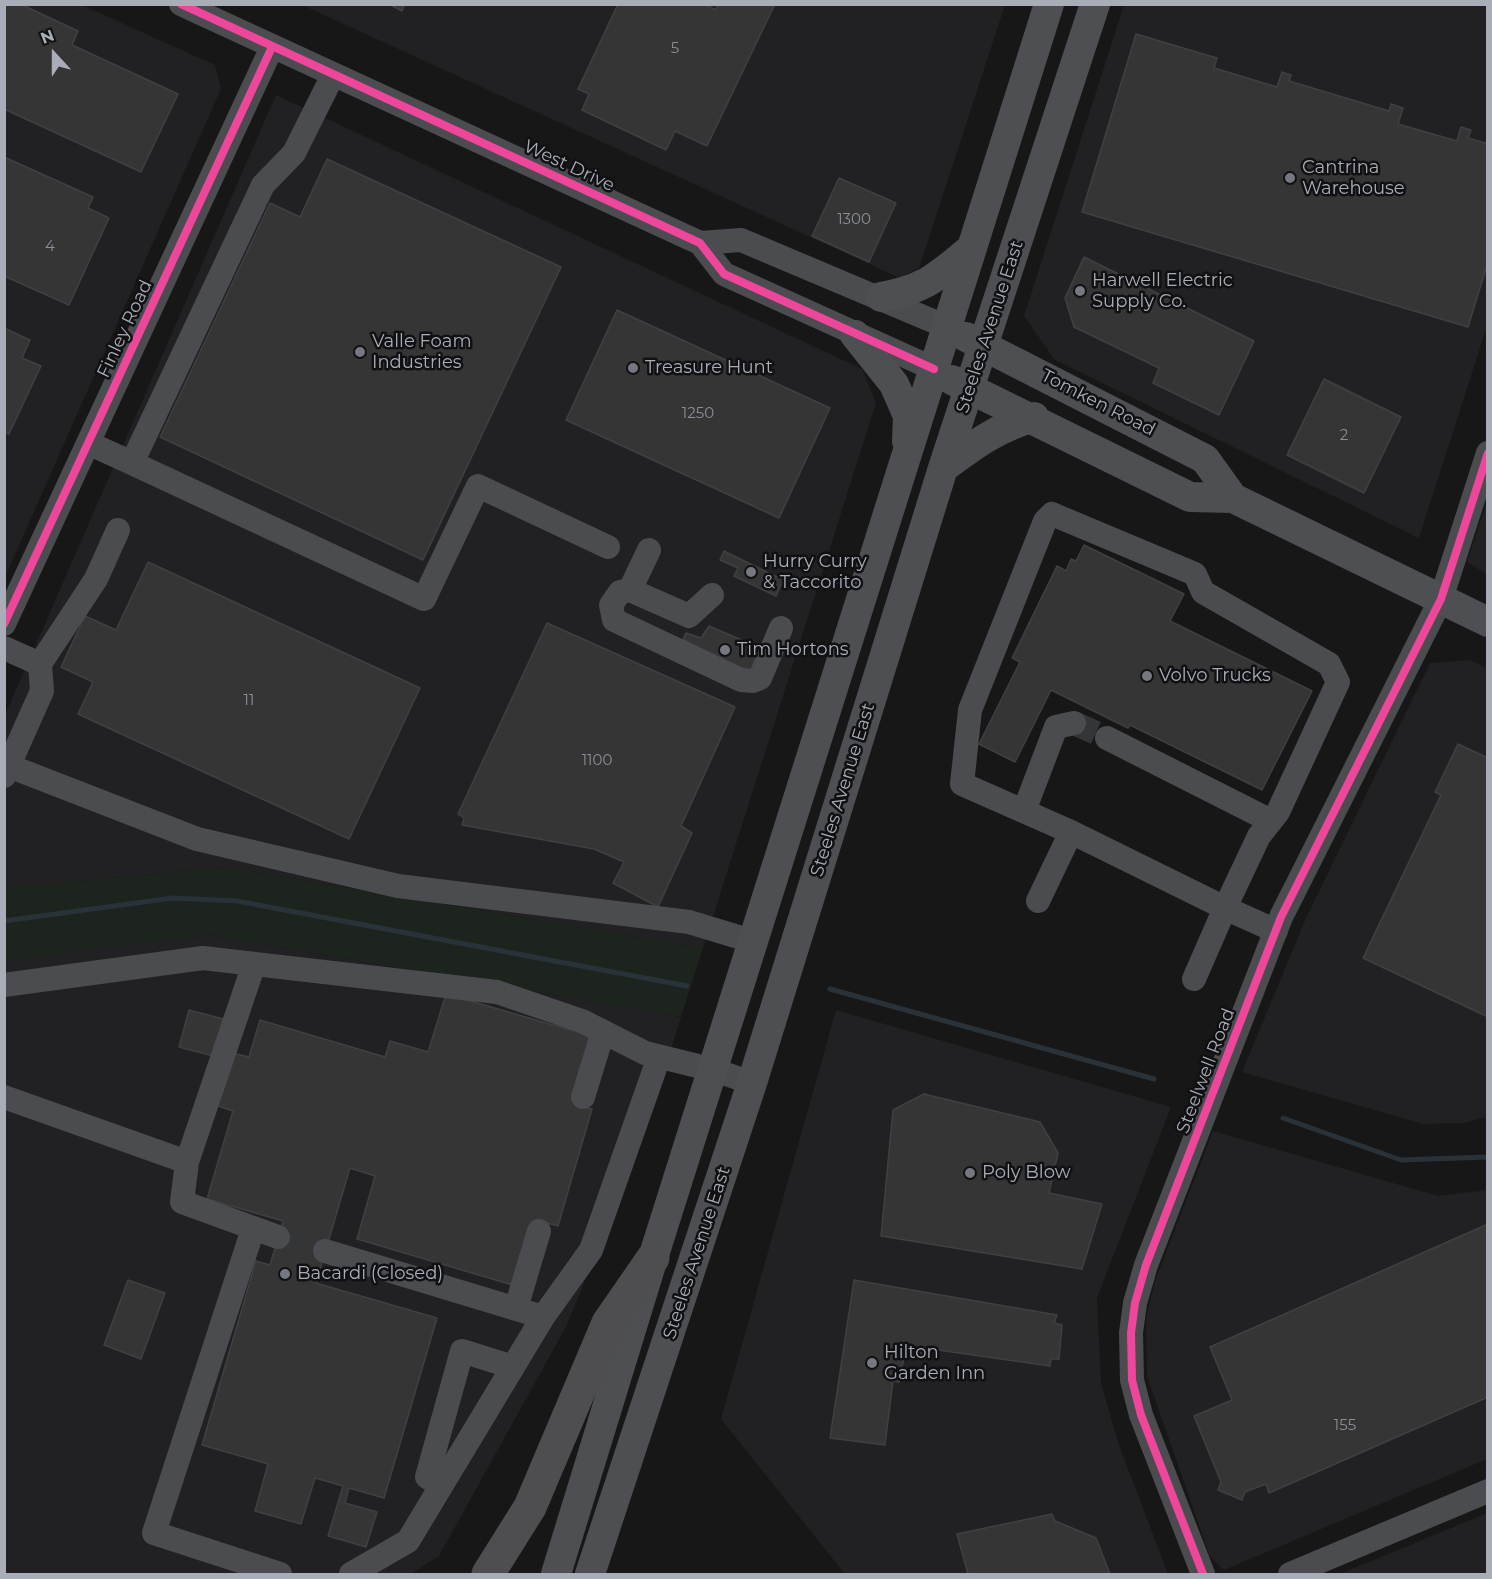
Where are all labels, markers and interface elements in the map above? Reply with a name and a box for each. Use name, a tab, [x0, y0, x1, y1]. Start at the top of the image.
north arrow	[24, 24, 84, 84]
text: N	[38, 26, 57, 48]
house number: 5	[671, 40, 679, 58]
street label: West Drive	[520, 136, 618, 196]
place label: Cantrina Warehouse	[1302, 157, 1405, 200]
marker: Cantrina Warehouse	[1283, 171, 1297, 185]
house number: 1300	[837, 211, 871, 229]
house number: 4	[45, 238, 55, 256]
street label: Steeles Avenue East	[952, 238, 1028, 416]
place label: Harwell Electric Supply Co.	[1092, 270, 1233, 312]
street label: Finley Road	[93, 277, 157, 381]
marker: Harwell Electric Supply Co.	[1073, 284, 1087, 298]
place label: Valle Foam Industries	[372, 331, 471, 374]
marker: Valle Foam Industries	[353, 345, 367, 359]
place label: Treasure Hunt	[645, 357, 773, 379]
marker: Treasure Hunt	[626, 361, 640, 375]
street label: Tomken Road	[1037, 365, 1159, 441]
house number: 1250	[682, 405, 714, 423]
house number: 2	[1340, 427, 1348, 445]
place label: Hurry Curry & Taccorito	[763, 551, 867, 594]
marker: Hurry Curry & Taccorito	[744, 565, 758, 579]
place label: Tim Hortons	[737, 639, 849, 661]
marker: Tim Hortons	[718, 643, 732, 657]
place label: Volvo Trucks	[1159, 665, 1271, 687]
marker: Volvo Trucks	[1140, 669, 1154, 683]
house number: 11	[244, 692, 254, 710]
street label: Steeles Avenue East	[806, 701, 880, 879]
house number: 1100	[582, 752, 612, 770]
street label: Steelwell Road	[1172, 1005, 1240, 1137]
place label: Poly Blow	[982, 1162, 1070, 1184]
street label: Steeles Avenue East	[659, 1164, 735, 1342]
marker: Poly Blow	[963, 1166, 977, 1180]
place label: Bacardi (Closed)	[297, 1263, 443, 1285]
marker: Bacardi (Closed)	[278, 1267, 292, 1281]
place label: Hilton Garden Inn	[884, 1342, 985, 1384]
marker: Hilton Garden Inn	[865, 1356, 879, 1370]
house number: 155	[1334, 1417, 1356, 1435]

